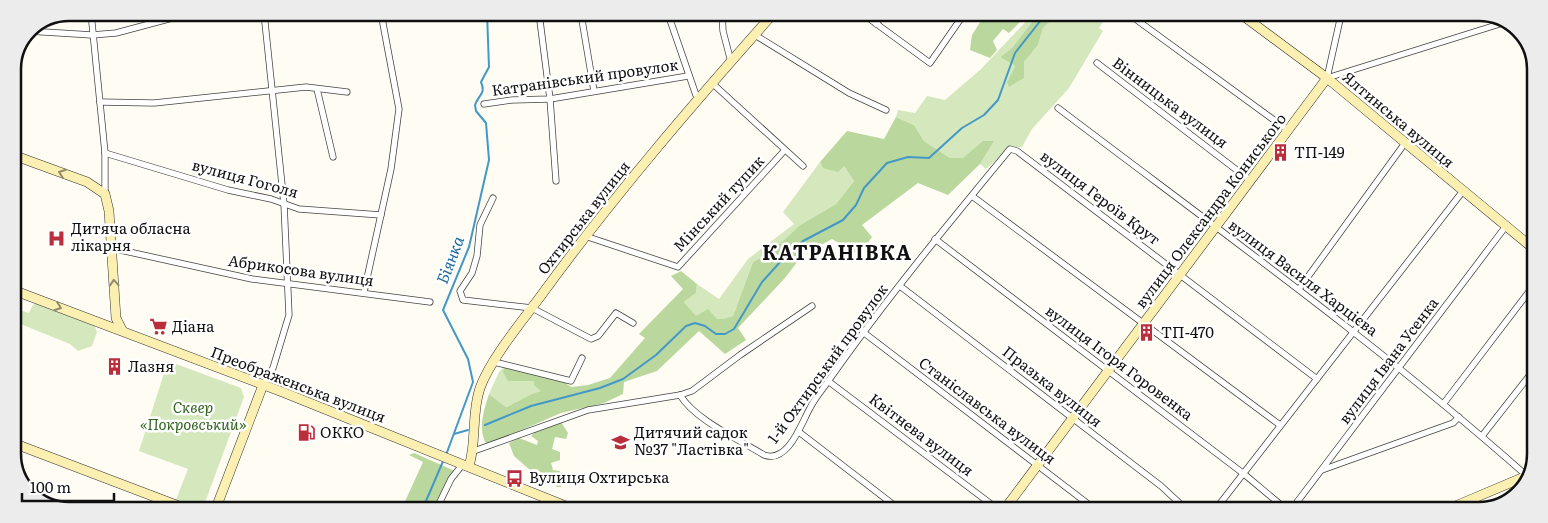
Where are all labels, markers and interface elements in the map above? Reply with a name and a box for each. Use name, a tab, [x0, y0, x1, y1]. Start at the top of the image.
street label: Вінницька вулиця	[1108, 51, 1233, 153]
street label: Катранівський провулок	[490, 52, 680, 101]
street label: Ялтинська вулиця	[1338, 65, 1460, 173]
street label: вулиця Олександра Кониського	[1129, 107, 1291, 313]
place label: ТП-149	[1294, 140, 1345, 163]
building icon: ТП-149	[1270, 143, 1290, 163]
street label: вулиця Героїв Крут	[1036, 144, 1166, 250]
street label: Мінський тупик	[667, 149, 769, 256]
street label: вулиця Гоголя	[190, 152, 301, 203]
street label: Охтирська вулиця	[531, 155, 635, 279]
one-way arrow	[58, 169, 67, 179]
street label: вулиця Василя Харцієва	[1224, 213, 1384, 341]
place label: Дитяча обласна лікарня	[71, 216, 191, 256]
hospital icon: Дитяча обласна лікарня	[47, 228, 67, 248]
water label: Біянка	[429, 231, 469, 287]
district label: КАТРАНІВКА	[762, 236, 912, 266]
street label: Абрикосова вулиця	[227, 248, 376, 291]
one-way arrow	[108, 279, 119, 287]
street label: 1-й Охтирський провулок	[761, 279, 893, 448]
street label: вулиця Івана Усенка	[1332, 291, 1444, 428]
street label: вулиця Ігоря Горовенка	[1041, 299, 1199, 426]
one-way arrow	[54, 301, 62, 311]
place label: Діана	[172, 314, 215, 337]
supermarket icon: Діана	[148, 317, 168, 337]
place label: ТП-470	[1161, 320, 1214, 343]
building icon: ТП-470	[1137, 323, 1157, 343]
street label: Преображенська вулиця	[208, 340, 389, 428]
street label: Празька вулиця	[998, 340, 1108, 432]
street label: Станіславська вулиця	[915, 351, 1061, 469]
place label: Лазня	[128, 354, 174, 377]
building icon: Лазня	[104, 357, 124, 377]
street label: Квітнева вулиця	[865, 387, 979, 481]
park label: Сквер «Покровський»	[140, 395, 247, 435]
place label: ОККО	[320, 420, 364, 443]
place label: Дитячий садок №37 "Ластівка"	[634, 420, 749, 460]
fuel station icon: ОККО	[296, 423, 316, 443]
school or university icon: Дитячий садок №37 "Ластівка"	[610, 432, 630, 452]
place label: Вулиця Охтирська	[529, 465, 670, 488]
bus stop icon: Вулиця Охтирська	[505, 468, 525, 488]
scale bar	[22, 470, 115, 502]
text: 100 m	[30, 475, 71, 498]

